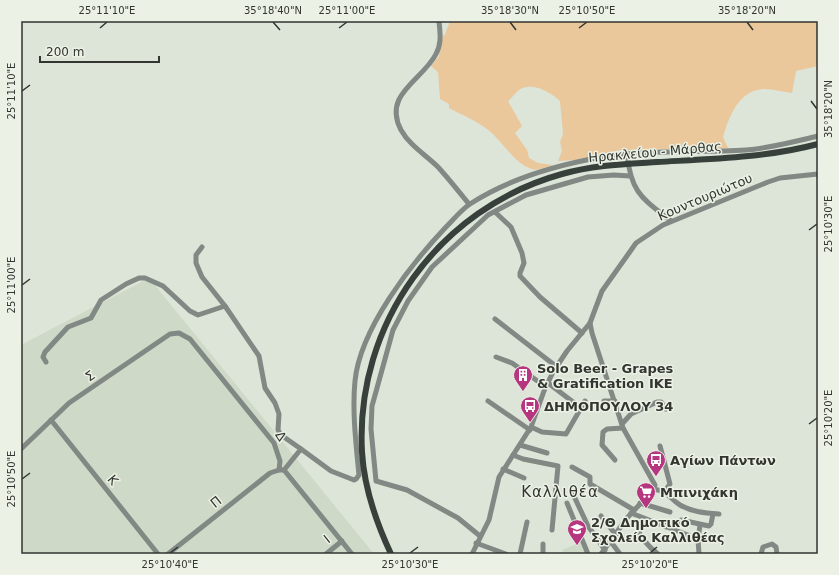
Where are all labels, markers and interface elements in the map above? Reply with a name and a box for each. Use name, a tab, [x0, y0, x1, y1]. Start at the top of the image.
text: 25°11'10"E	[79, 5, 135, 16]
text: 35°18'40"N	[244, 5, 302, 16]
text: 25°11'00"E	[319, 5, 375, 16]
text: 35°18'30"N	[481, 5, 539, 16]
text: 25°10'50"E	[559, 5, 615, 16]
text: 35°18'20"N	[718, 5, 776, 16]
scale bar	[40, 38, 159, 64]
text: 200 m	[46, 45, 84, 59]
text: 25°11'10"E	[6, 63, 17, 119]
text: 35°18'20"N	[823, 80, 834, 138]
street label: Ηρακλείου - Μάρθας	[588, 139, 722, 165]
street label: Κουντουριώτου	[655, 170, 755, 224]
text: 25°10'30"E	[823, 196, 834, 252]
text: 25°11'00"E	[6, 257, 17, 313]
place label: Solo Beer - Grapes & Gratification IKE	[537, 361, 674, 391]
building icon: Solo Beer - Grapes & Gratification IKE	[512, 364, 534, 392]
street label: Σ	[82, 367, 98, 385]
text: 25°10'20"E	[823, 390, 834, 446]
bus stop icon: ΔΗΜΟΠΟΥΛΟΥ 34	[519, 395, 541, 423]
place label: ΔΗΜΟΠΟΥΛΟΥ 34	[544, 399, 673, 414]
street label: Δ	[272, 428, 290, 444]
bus stop icon: Αγίων Πάντων	[645, 449, 667, 477]
text: 25°10'50"E	[6, 451, 17, 507]
place label: Αγίων Πάντων	[670, 453, 776, 468]
street label: Κ	[104, 472, 122, 488]
supermarket icon: Μπινιχάκη	[635, 481, 657, 509]
district label: Καλλιθέα	[521, 483, 599, 501]
place label: Μπινιχάκη	[660, 485, 738, 500]
street label: Π	[207, 493, 225, 511]
place label: 2/Θ Δημοτικό Σχολείο Καλλιθέας	[591, 515, 725, 545]
school or university icon: 2/Θ Δημοτικό Σχολείο Καλλιθέας	[566, 518, 588, 546]
street label: Ι	[321, 532, 333, 546]
text: 25°10'40"E	[142, 559, 198, 570]
text: 25°10'30"E	[382, 559, 438, 570]
text: 25°10'20"E	[622, 559, 678, 570]

